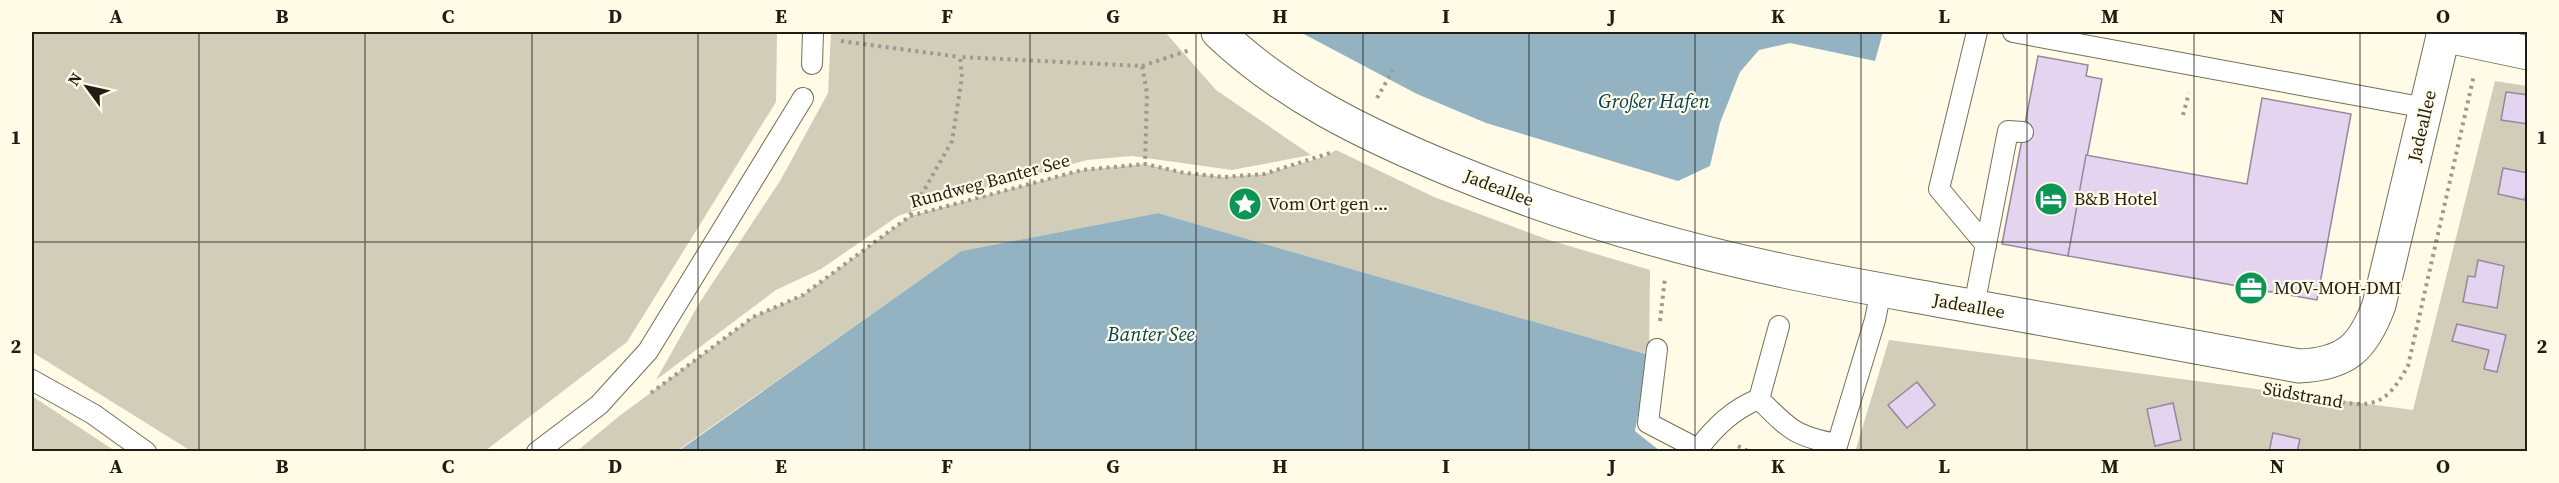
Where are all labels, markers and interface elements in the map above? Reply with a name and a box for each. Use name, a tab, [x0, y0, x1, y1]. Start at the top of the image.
text: A	[109, 2, 123, 30]
text: B	[275, 2, 289, 30]
text: C	[442, 2, 454, 30]
text: D	[608, 2, 622, 30]
text: E	[775, 2, 787, 30]
text: F	[941, 2, 953, 30]
text: G	[1106, 2, 1120, 30]
text: H	[1272, 2, 1288, 30]
text: I	[1442, 2, 1450, 30]
text: J	[1606, 2, 1616, 30]
text: K	[1771, 2, 1785, 30]
text: L	[1938, 2, 1950, 30]
text: M	[2101, 2, 2119, 30]
text: N	[2270, 2, 2284, 30]
text: O	[2436, 2, 2450, 30]
north arrow	[57, 57, 117, 117]
text: N	[62, 68, 87, 90]
water label: Großer Hafen	[1598, 87, 1710, 115]
street label: Jadeallee	[2401, 88, 2442, 165]
text: 1	[11, 123, 21, 151]
text: 1	[2537, 123, 2547, 151]
street label: Rundweg Banter See	[907, 147, 1073, 214]
street label: Jadeallee	[1460, 162, 1538, 212]
hotel icon: B&B Hotel	[2033, 181, 2069, 217]
place icon: Vom Ort gen ...	[1227, 186, 1263, 222]
place label: B&B Hotel	[2074, 186, 2158, 211]
place label: Vom Ort gen ...	[1268, 191, 1388, 216]
office icon: MOV-MOH-DMI	[2233, 270, 2269, 306]
place label: MOV-MOH-DMI	[2274, 275, 2401, 300]
street label: Jadeallee	[1930, 287, 2007, 324]
water label: Banter See	[1106, 320, 1195, 348]
text: 2	[11, 332, 22, 360]
text: 2	[2537, 332, 2548, 360]
street label: Südstrand	[2261, 375, 2345, 414]
text: A	[109, 452, 123, 480]
text: B	[275, 452, 289, 480]
text: C	[442, 452, 454, 480]
text: D	[608, 452, 622, 480]
text: E	[775, 452, 787, 480]
text: F	[941, 452, 953, 480]
text: G	[1106, 452, 1120, 480]
text: H	[1272, 452, 1288, 480]
text: I	[1442, 452, 1450, 480]
text: J	[1606, 452, 1616, 480]
text: K	[1771, 452, 1785, 480]
text: L	[1938, 452, 1950, 480]
text: M	[2101, 452, 2119, 480]
text: N	[2270, 452, 2284, 480]
text: O	[2436, 452, 2450, 480]

